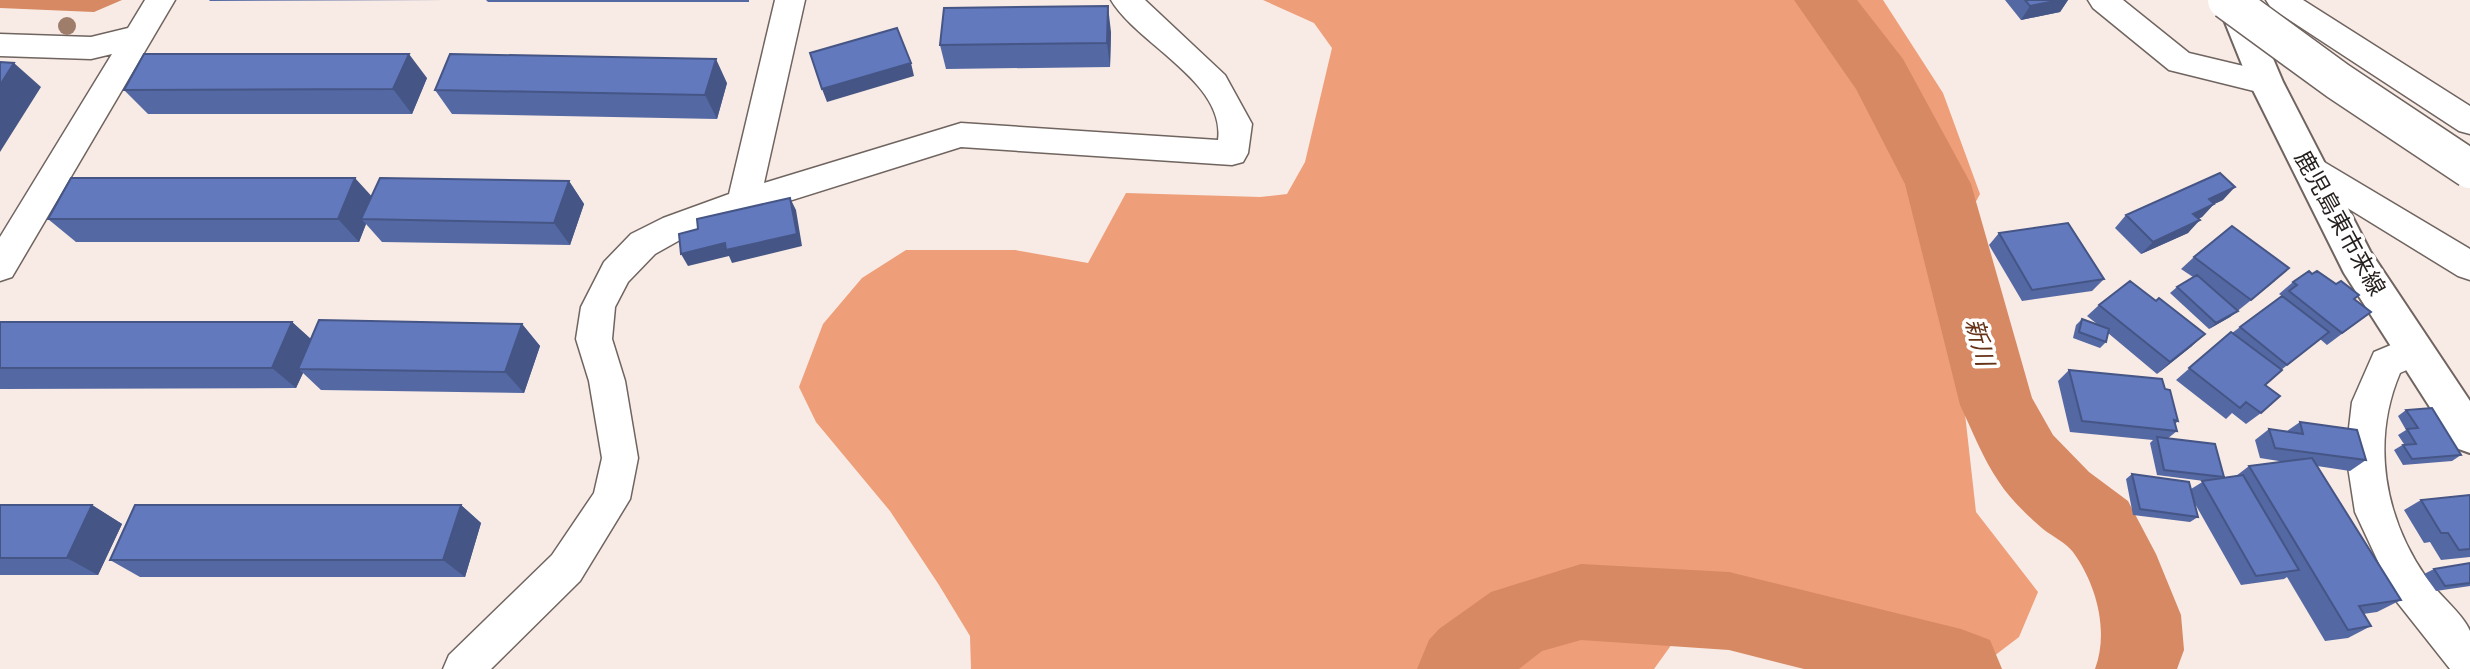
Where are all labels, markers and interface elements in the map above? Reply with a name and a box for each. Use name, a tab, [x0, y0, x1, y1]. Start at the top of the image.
street label: 鹿児島東市来線	[2288, 145, 2392, 301]
water label: 新川	[1959, 315, 2002, 372]

